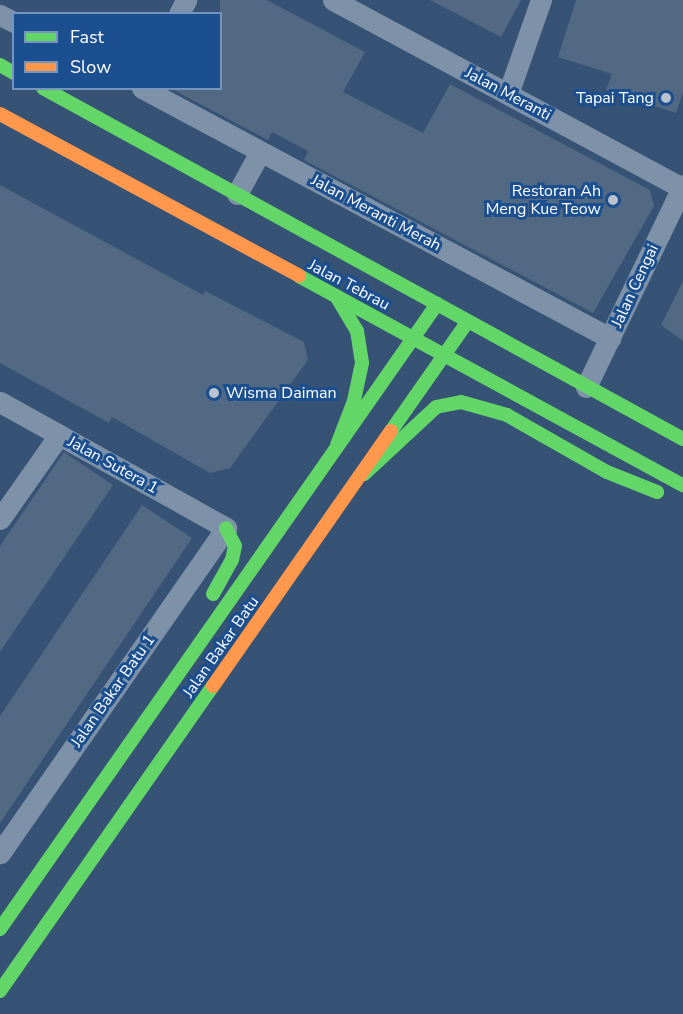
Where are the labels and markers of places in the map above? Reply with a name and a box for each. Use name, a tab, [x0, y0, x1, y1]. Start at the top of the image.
place label: Tapai Tang	[576, 88, 654, 108]
marker: Tapai Tang	[659, 91, 673, 105]
place label: Restoran Ah Meng Kue Teow	[486, 181, 601, 219]
marker: Restoran Ah Meng Kue Teow	[606, 193, 620, 207]
place label: Wisma Daiman	[226, 383, 337, 403]
marker: Wisma Daiman	[207, 386, 221, 400]

